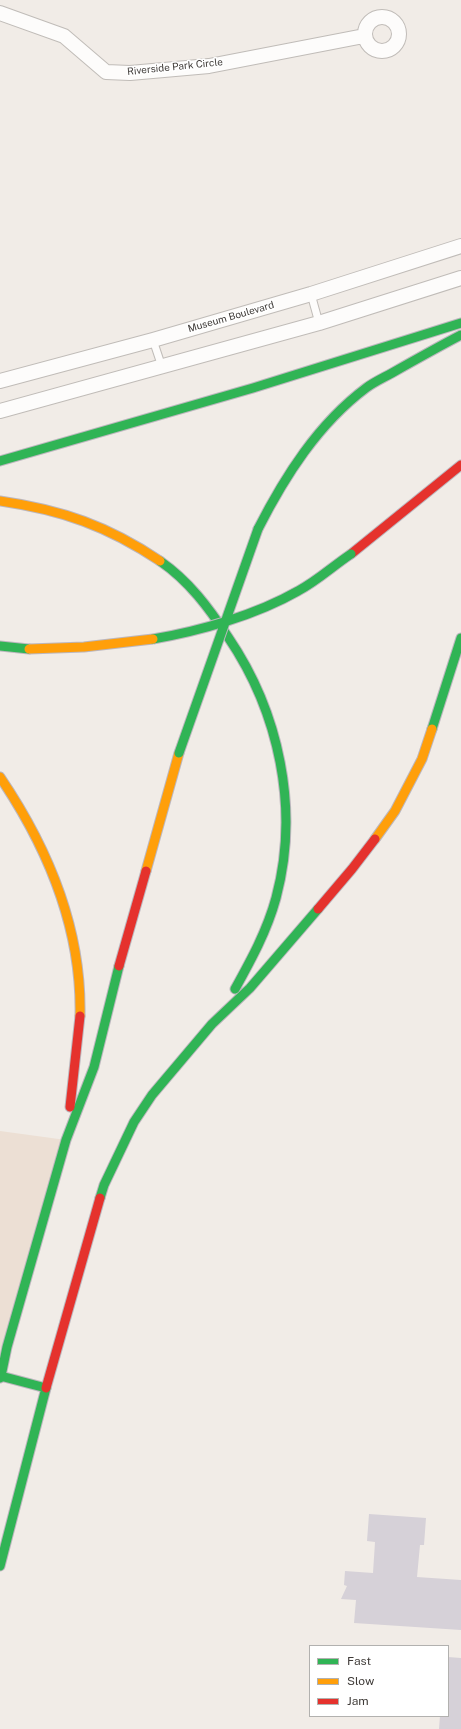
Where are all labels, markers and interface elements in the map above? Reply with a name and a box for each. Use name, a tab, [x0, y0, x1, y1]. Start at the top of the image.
street label: Riverside Park Circle	[127, 56, 223, 78]
street label: Museum Boulevard	[186, 299, 276, 335]
legend	[309, 1645, 449, 1717]
text: Fast	[347, 1654, 371, 1668]
text: Slow	[347, 1674, 374, 1688]
text: Jam	[347, 1694, 369, 1708]

